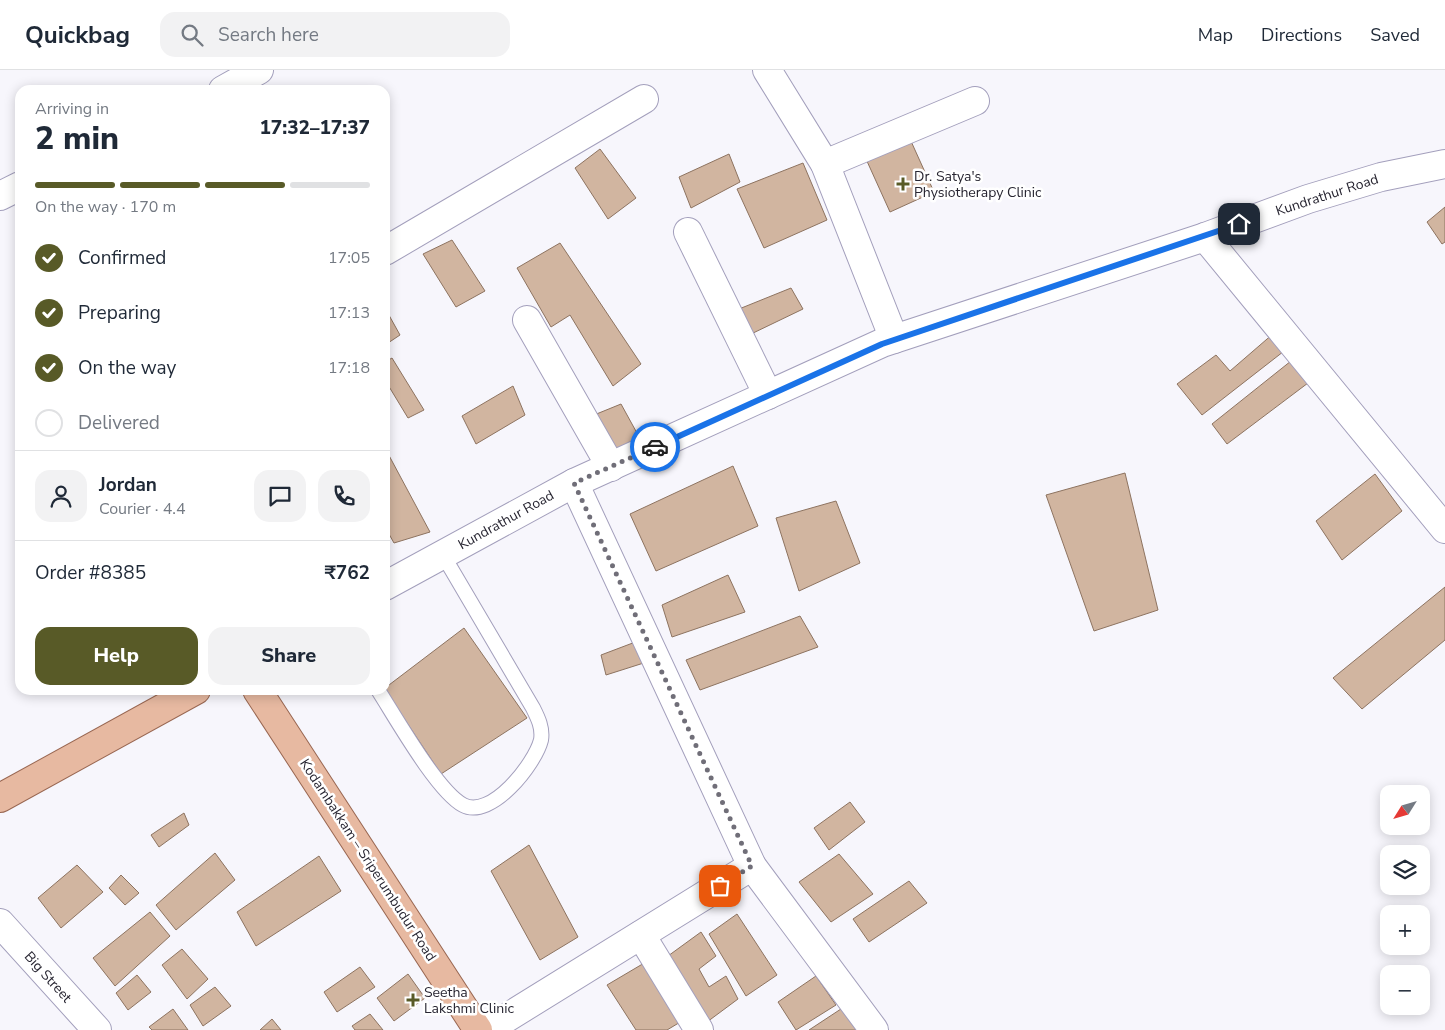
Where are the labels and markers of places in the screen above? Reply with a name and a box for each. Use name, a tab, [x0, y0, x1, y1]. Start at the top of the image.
place label: Dr. Satya's Physiotherapy Clinic	[914, 167, 1042, 202]
marker: Dr. Satya's Physiotherapy Clinic	[896, 177, 910, 191]
pin	[1218, 203, 1260, 245]
pin	[699, 865, 741, 907]
place label: Seetha Lakshmi Clinic	[424, 983, 514, 1018]
marker: Seetha Lakshmi Clinic	[406, 993, 420, 1007]

